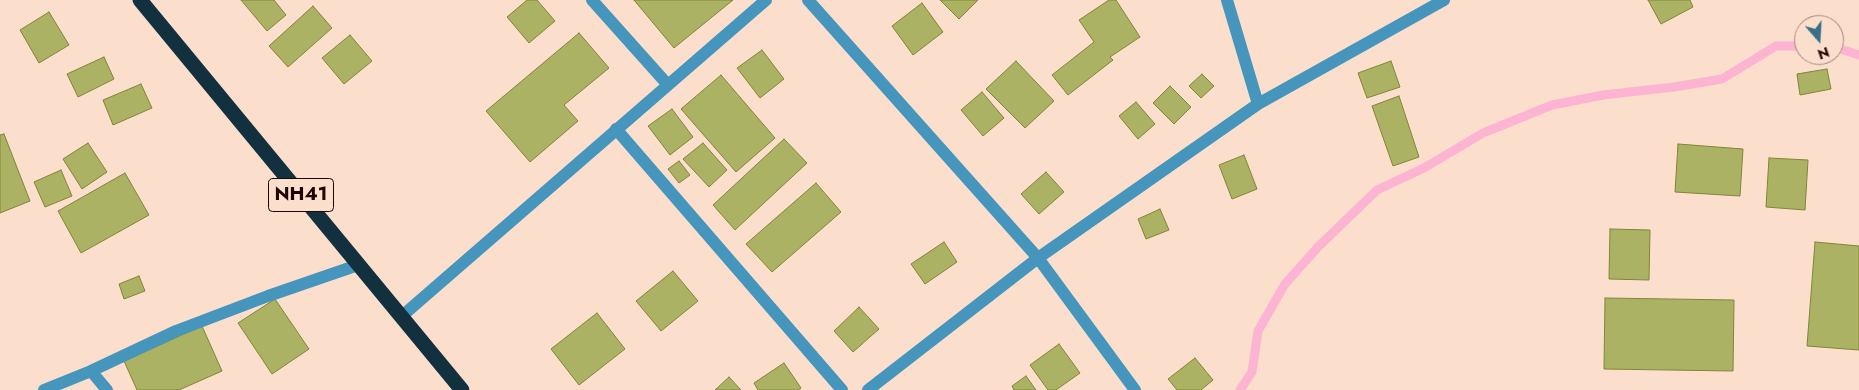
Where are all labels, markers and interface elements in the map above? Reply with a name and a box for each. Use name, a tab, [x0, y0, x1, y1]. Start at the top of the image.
north arrow	[1794, 15, 1844, 65]
text: N	[1815, 42, 1832, 65]
road number: NH41	[268, 178, 334, 212]

